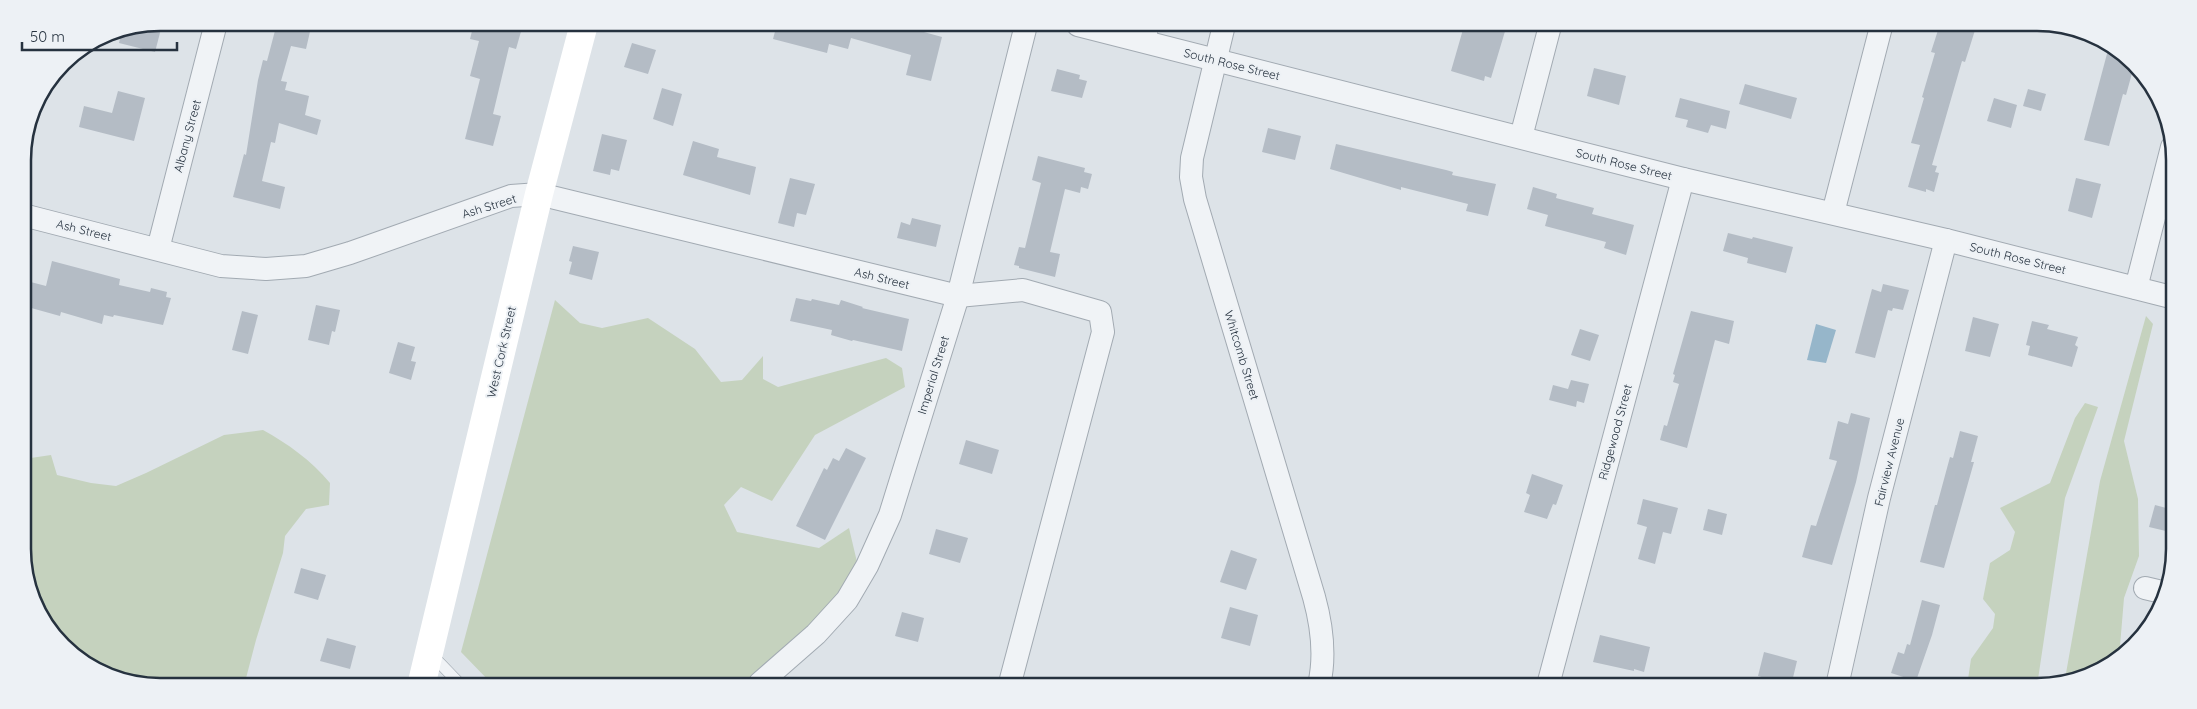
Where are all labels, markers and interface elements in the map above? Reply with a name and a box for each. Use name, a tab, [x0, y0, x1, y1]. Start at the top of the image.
scale bar	[22, 20, 178, 52]
text: 50 m	[30, 27, 65, 46]
street label: South Rose Street	[1182, 45, 1282, 83]
street label: Albany Street	[170, 98, 204, 174]
street label: South Rose Street	[1574, 145, 1674, 183]
street label: Ash Street	[460, 191, 518, 221]
street label: Ash Street	[55, 216, 113, 244]
street label: South Rose Street	[1968, 239, 2068, 277]
street label: Ash Street	[853, 264, 911, 292]
street label: West Cork Street	[483, 305, 519, 399]
street label: Whitcomb Street	[1221, 308, 1263, 402]
street label: Imperial Street	[914, 334, 952, 416]
street label: Ridgewood Street	[1595, 382, 1635, 482]
street label: Fairview Avenue	[1871, 416, 1907, 508]

